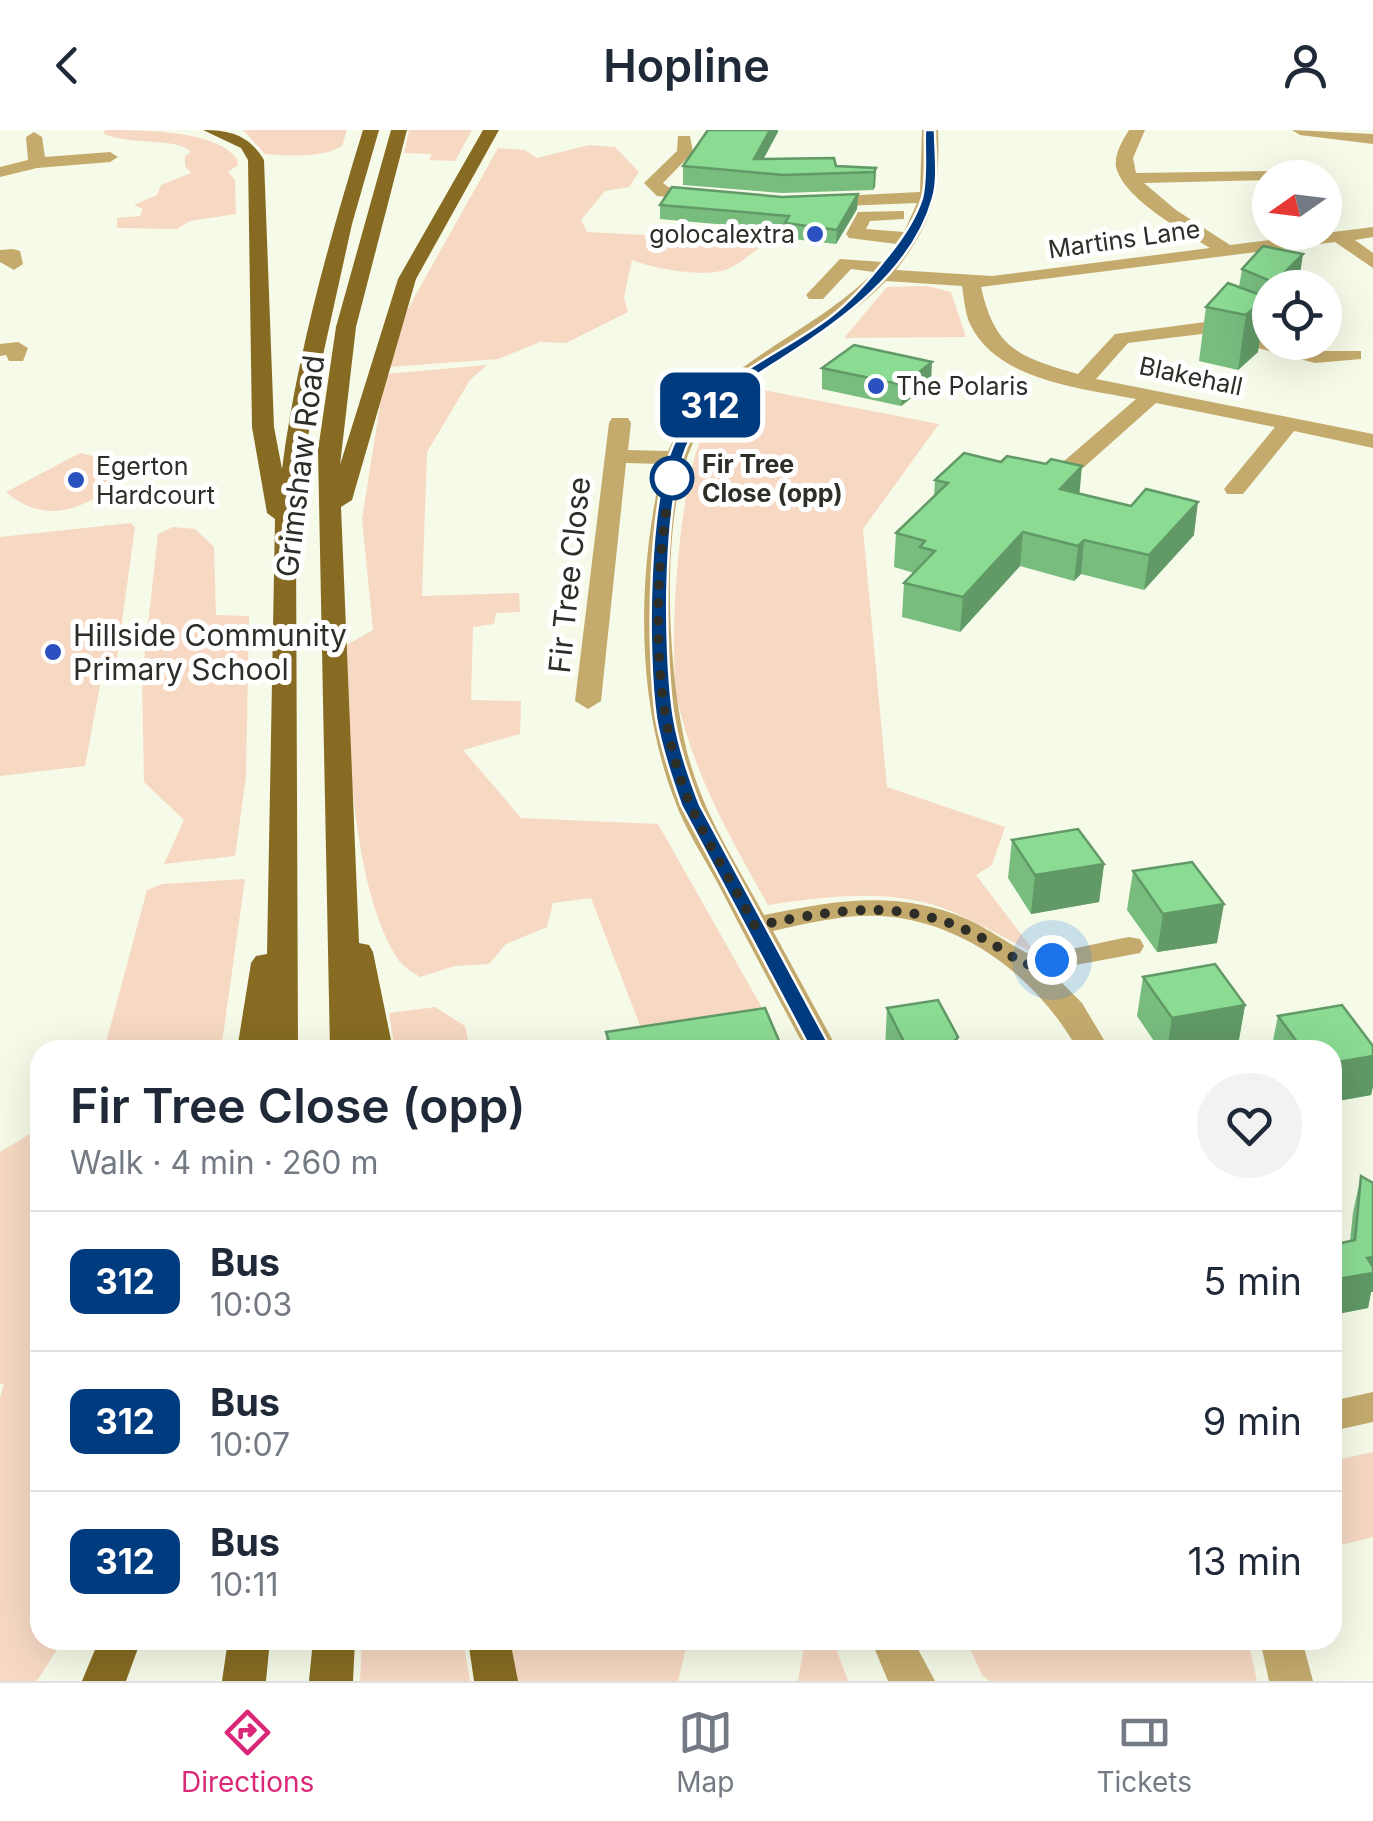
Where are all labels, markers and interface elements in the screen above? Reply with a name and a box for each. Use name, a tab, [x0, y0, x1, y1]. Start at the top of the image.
icon: back	[40, 38, 95, 93]
text: Hopline	[603, 38, 770, 93]
icon: person	[1278, 38, 1333, 93]
north arrow	[1252, 160, 1342, 250]
map controls	[1252, 160, 1342, 360]
street label: Martins Lane	[1046, 213, 1202, 265]
place label: golocalextra	[649, 219, 795, 249]
marker: golocalextra	[804, 223, 826, 245]
button: locate	[1252, 270, 1342, 360]
street label: Blakehall	[1136, 350, 1246, 402]
street label: Grimshaw Road	[269, 353, 331, 579]
place label: The Polaris	[896, 371, 1029, 401]
line badge: 312	[652, 372, 768, 438]
marker: The Polaris	[865, 375, 887, 397]
text: 312	[680, 384, 740, 426]
place label: Fir Tree Close (opp)	[702, 449, 843, 508]
place label: Egerton Hardcourt	[96, 451, 215, 510]
marker: Fir Tree Close (opp)	[651, 457, 693, 499]
marker: Egerton Hardcourt	[65, 469, 87, 491]
street label: Fir Tree Close	[541, 475, 597, 675]
place label: Hillside Community Primary School	[73, 617, 347, 687]
marker: Hillside Community Primary School	[42, 641, 64, 663]
your location	[1027, 935, 1077, 985]
button: heart	[1197, 1073, 1302, 1178]
text: Fir Tree Close (opp)	[70, 1076, 526, 1135]
text: Walk · 4 min · 260 m	[70, 1143, 379, 1182]
text: Bus	[210, 1239, 280, 1285]
text: 5 min	[1203, 1258, 1302, 1304]
text: 312	[95, 1260, 155, 1302]
text: 10:03	[210, 1285, 292, 1324]
text: Bus	[210, 1379, 280, 1425]
text: 9 min	[1203, 1398, 1302, 1444]
text: 312	[95, 1400, 155, 1442]
text: 10:07	[210, 1425, 290, 1464]
text: Bus	[210, 1519, 280, 1565]
text: 13 min	[1187, 1538, 1302, 1584]
text: 312	[95, 1540, 155, 1582]
text: 10:11	[210, 1565, 278, 1604]
tab: Directions	[181, 1705, 314, 1799]
tab: Map	[676, 1705, 734, 1799]
tab: Tickets	[1096, 1705, 1192, 1799]

